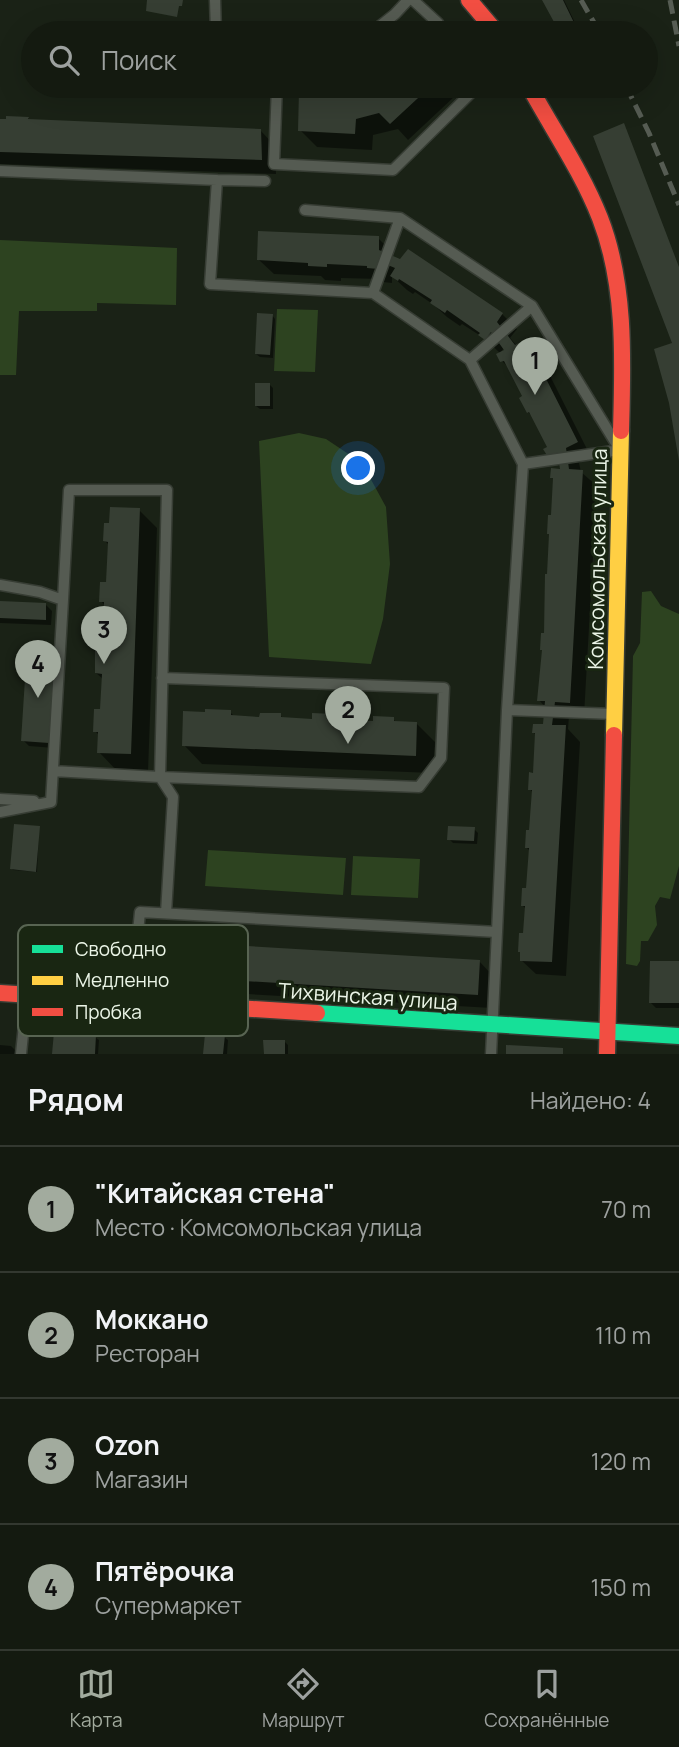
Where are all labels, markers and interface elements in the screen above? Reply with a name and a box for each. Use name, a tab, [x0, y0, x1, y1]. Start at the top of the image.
search box	[21, 21, 658, 98]
icon: search	[45, 41, 83, 79]
text: Поиск	[101, 42, 176, 78]
pin: 1	[512, 337, 558, 395]
street label: Комсомольская улица	[581, 448, 613, 670]
your location	[341, 451, 375, 485]
pin: 3	[81, 606, 127, 664]
pin: 4	[15, 640, 61, 698]
pin: 2	[325, 686, 371, 744]
legend	[18, 925, 248, 1036]
text: Свободно	[75, 936, 166, 962]
text: Медленно	[75, 967, 169, 993]
street label: Тихвинская улица	[277, 976, 459, 1016]
text: Пробка	[75, 999, 142, 1025]
text: Рядом	[28, 1079, 124, 1120]
text: Найдено: 4	[530, 1084, 651, 1116]
text: "Китайская стена"	[95, 1175, 335, 1211]
text: 1	[46, 1193, 56, 1225]
text: 70 m	[601, 1193, 651, 1225]
text: Место · Комсомольская улица	[95, 1211, 422, 1243]
text: Моккано	[95, 1301, 209, 1337]
text: 2	[44, 1319, 58, 1351]
text: 110 m	[595, 1319, 651, 1351]
text: Ресторан	[95, 1337, 200, 1369]
text: Ozon	[95, 1427, 160, 1463]
text: 3	[44, 1445, 58, 1477]
text: 120 m	[591, 1445, 651, 1477]
text: Магазин	[95, 1463, 188, 1495]
text: Пятёрочка	[95, 1553, 234, 1589]
text: 4	[44, 1571, 58, 1603]
text: 150 m	[591, 1571, 651, 1603]
text: Супермаркет	[95, 1589, 242, 1621]
tab: Карта	[70, 1665, 123, 1733]
tab: Маршрут	[262, 1665, 345, 1733]
tab: Сохранённые	[484, 1665, 609, 1733]

